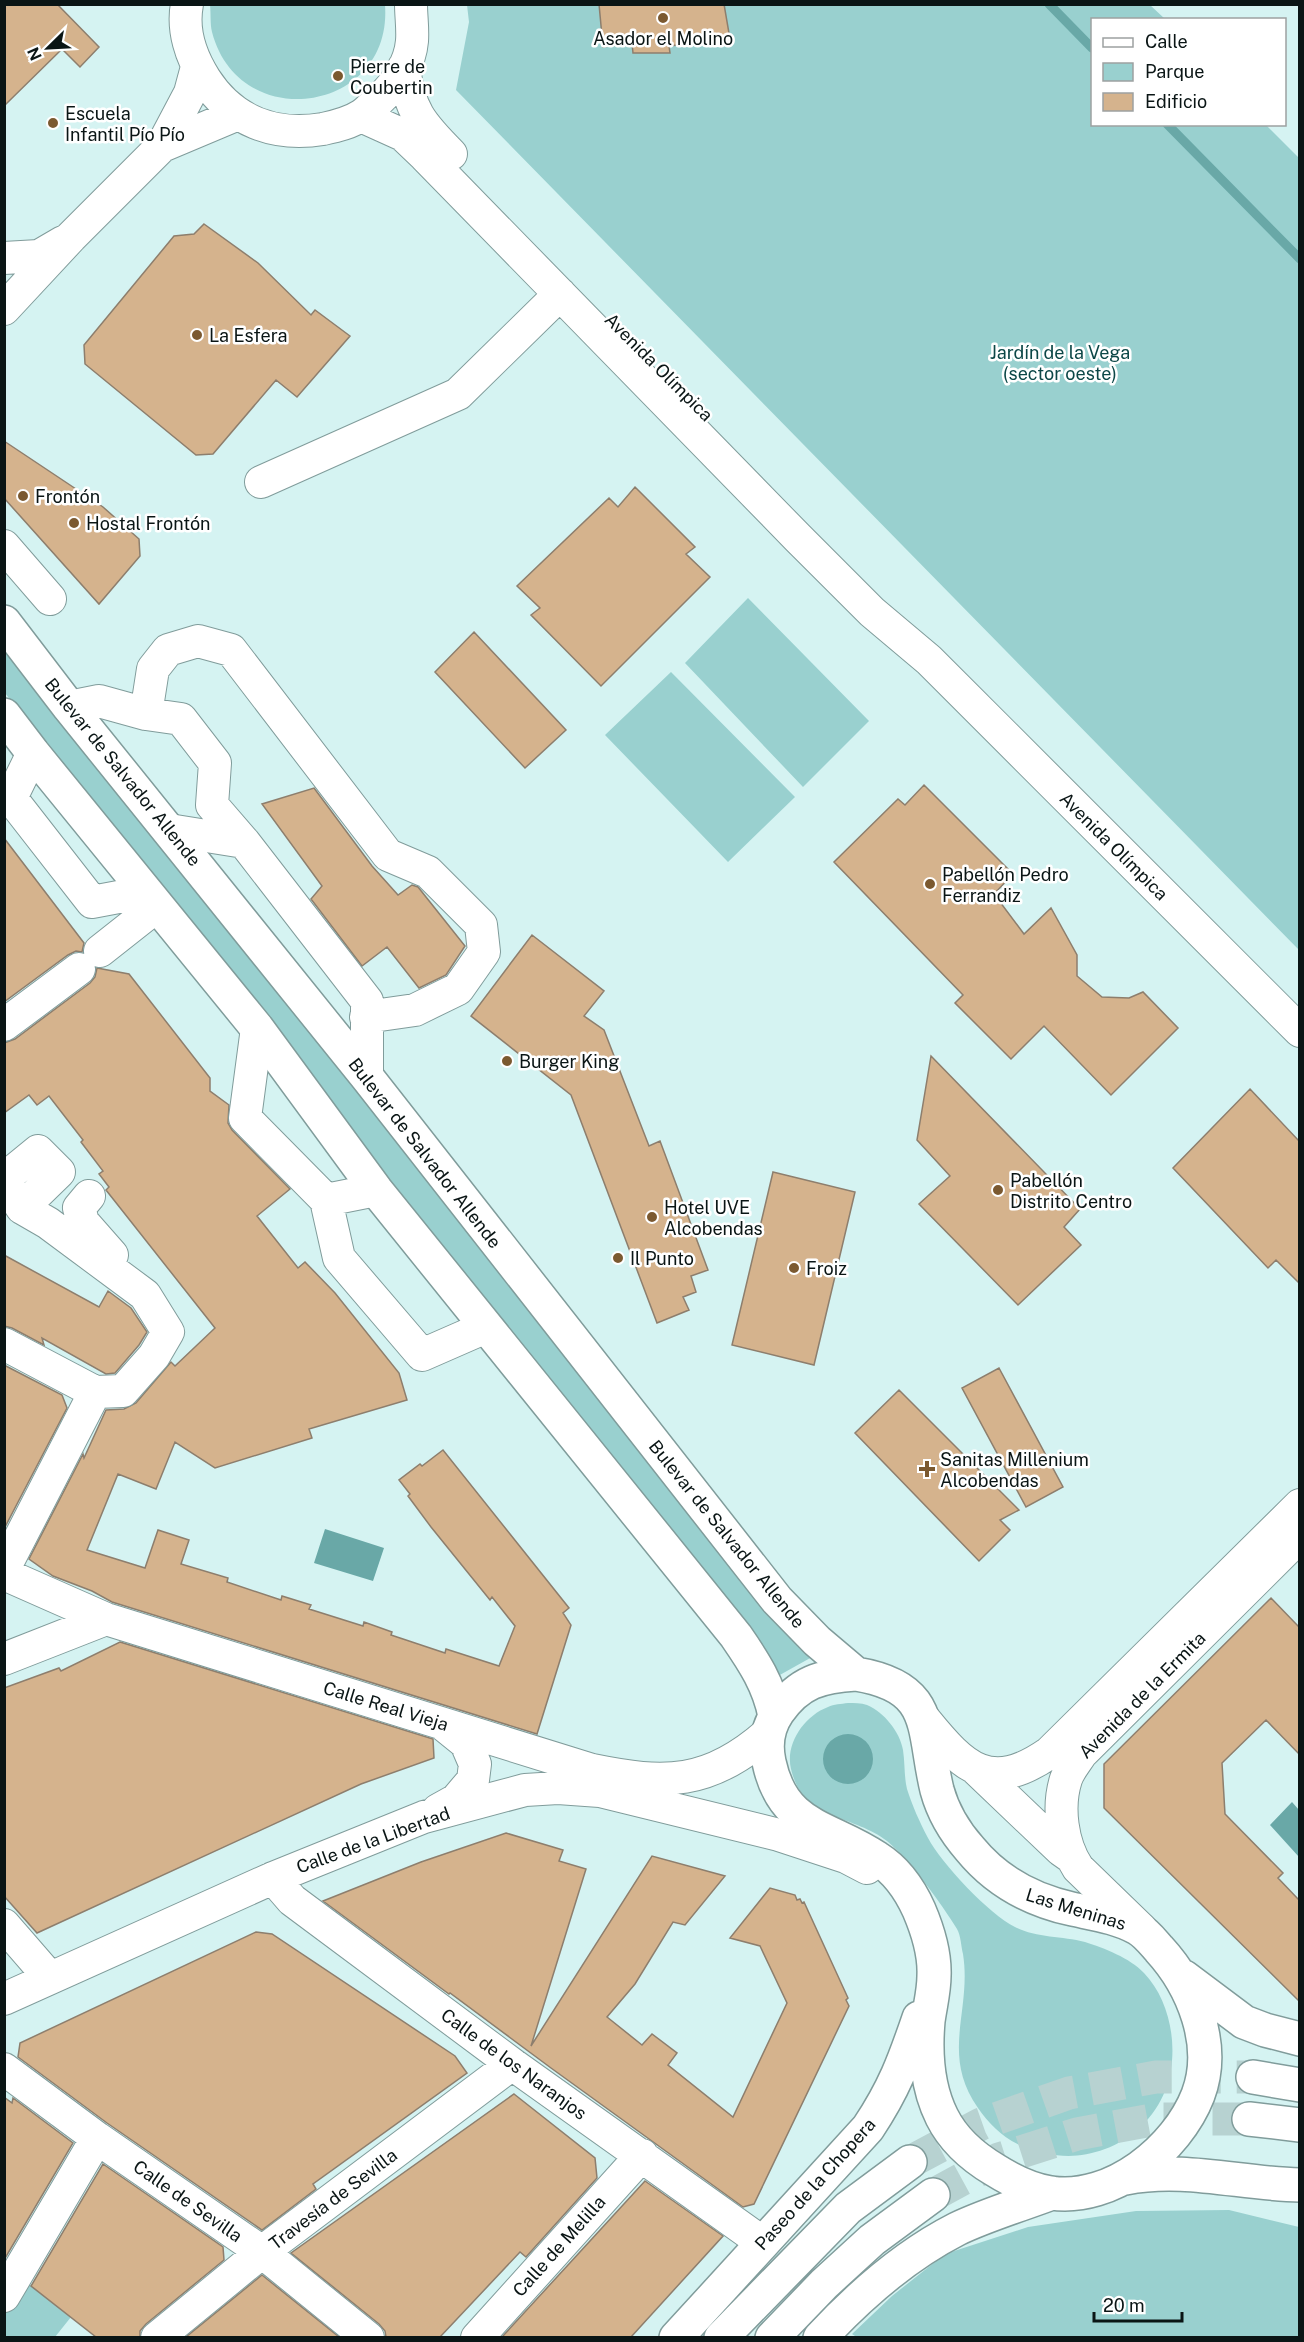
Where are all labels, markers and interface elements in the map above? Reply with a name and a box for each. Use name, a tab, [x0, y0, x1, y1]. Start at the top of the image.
marker: Asador el Molino	[656, 11, 670, 25]
north arrow	[18, 18, 78, 78]
legend	[1091, 18, 1286, 126]
place label: Asador el Molino	[593, 28, 733, 49]
text: Calle	[1145, 31, 1188, 52]
text: N	[24, 44, 46, 63]
place label: Pierre de Coubertin	[350, 56, 433, 98]
text: Parque	[1145, 61, 1205, 82]
marker: Pierre de Coubertin	[331, 69, 345, 83]
text: Edificio	[1145, 91, 1207, 112]
place label: Escuela Infantil Pío Pío	[65, 103, 185, 145]
marker: Escuela Infantil Pío Pío	[46, 116, 60, 130]
street label: Avenida Olímpica	[601, 309, 717, 425]
place label: La Esfera	[209, 325, 287, 346]
marker: La Esfera	[190, 328, 204, 342]
park label: Jardín de la Vega (sector oeste)	[990, 342, 1130, 384]
place label: Frontón	[35, 486, 100, 507]
marker: Frontón	[16, 489, 30, 503]
place label: Hostal Frontón	[86, 513, 211, 534]
marker: Hostal Frontón	[67, 516, 81, 530]
street label: Bulevar de Salvador Allende	[41, 674, 205, 870]
street label: Avenida Olímpica	[1056, 788, 1172, 904]
place label: Pabellón Pedro Ferrandiz	[942, 864, 1069, 906]
marker: Pabellón Pedro Ferrandiz	[923, 877, 937, 891]
place label: Burger King	[519, 1051, 619, 1072]
street label: Bulevar de Salvador Allende	[344, 1054, 506, 1252]
marker: Burger King	[500, 1054, 514, 1068]
place label: Pabellón Distrito Centro	[1010, 1170, 1132, 1212]
marker: Pabellón Distrito Centro	[991, 1183, 1005, 1197]
place label: Hotel UVE Alcobendas	[664, 1197, 763, 1239]
marker: Hotel UVE Alcobendas	[645, 1210, 659, 1224]
place label: Il Punto	[630, 1248, 694, 1269]
marker: Il Punto	[611, 1251, 625, 1265]
place label: Froiz	[806, 1258, 847, 1279]
marker: Froiz	[787, 1261, 801, 1275]
street label: Bulevar de Salvador Allende	[645, 1436, 809, 1632]
place label: Sanitas Millenium Alcobendas	[940, 1449, 1089, 1491]
marker: Sanitas Millenium Alcobendas	[918, 1460, 936, 1478]
street label: Avenida de la Ermita	[1074, 1627, 1210, 1763]
street label: Calle Real Vieja	[321, 1677, 451, 1735]
street label: Calle de la Libertad	[293, 1802, 453, 1878]
street label: Las Meninas	[1023, 1884, 1129, 1934]
street label: Calle de los Naranjos	[437, 2004, 591, 2124]
street label: Paseo de la Chopera	[750, 2114, 880, 2254]
street label: Travesía de Sevilla	[265, 2144, 401, 2254]
street label: Calle de Sevilla	[130, 2156, 246, 2246]
street label: Calle de Melilla	[508, 2191, 610, 2301]
scale bar	[1094, 2285, 1182, 2323]
text: 20 m	[1103, 2295, 1145, 2316]

